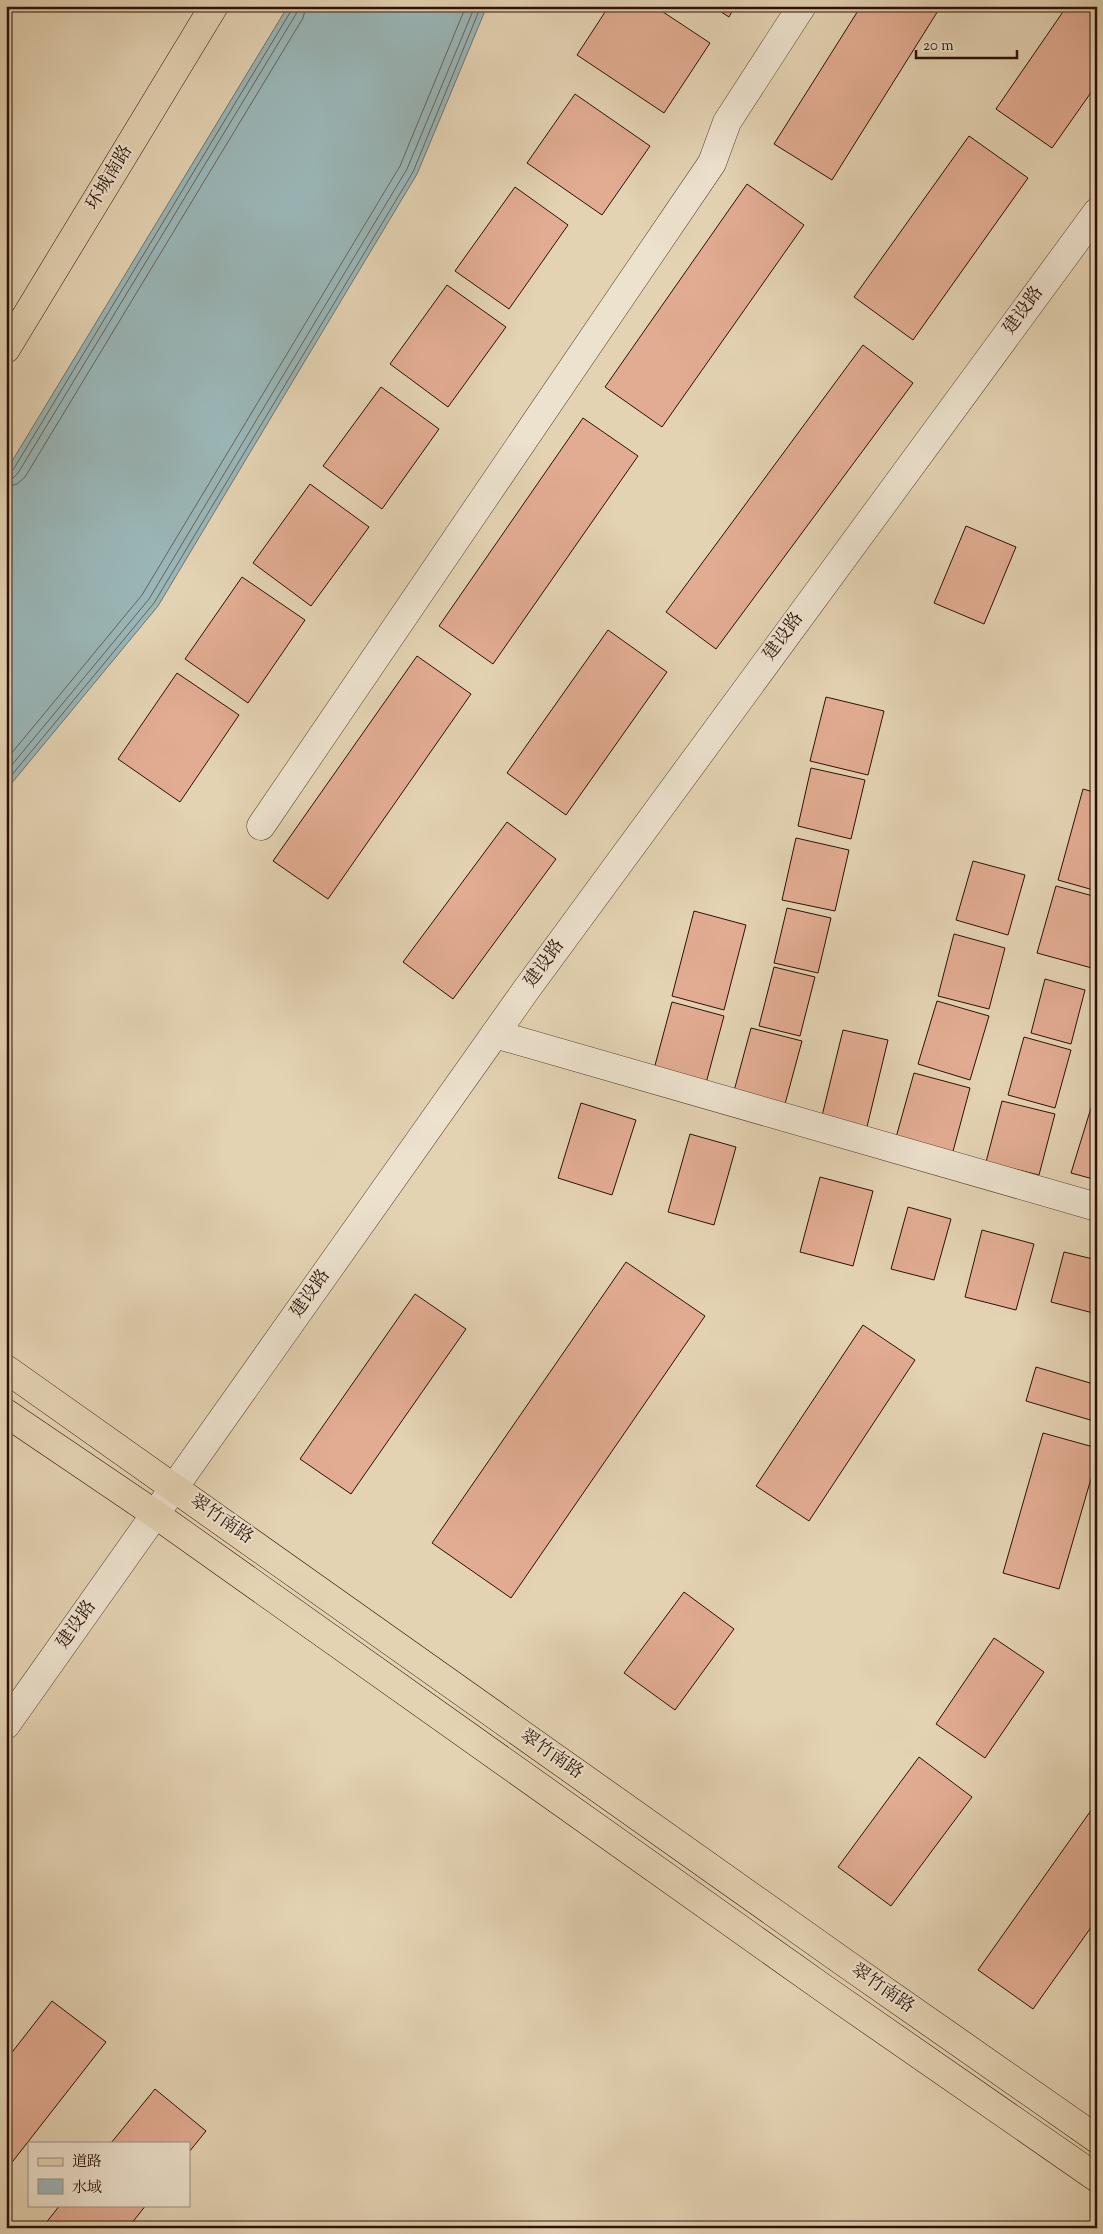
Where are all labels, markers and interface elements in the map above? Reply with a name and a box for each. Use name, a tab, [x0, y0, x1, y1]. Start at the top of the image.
scale bar	[916, 28, 1017, 60]
text: 20 m	[923, 36, 954, 57]
street label: 环城南路	[80, 140, 140, 216]
street label: 建设路	[998, 282, 1050, 340]
street label: 建设路	[758, 608, 810, 666]
street label: 建设路	[519, 935, 571, 993]
street label: 建设路	[285, 1264, 337, 1324]
street label: 翠竹南路	[184, 1489, 258, 1551]
street label: 建设路	[51, 1595, 103, 1655]
street label: 翠竹南路	[514, 1724, 588, 1786]
street label: 翠竹南路	[845, 1958, 919, 2020]
legend	[28, 2142, 190, 2206]
text: 道路	[72, 2152, 102, 2173]
text: 水域	[72, 2178, 102, 2199]

